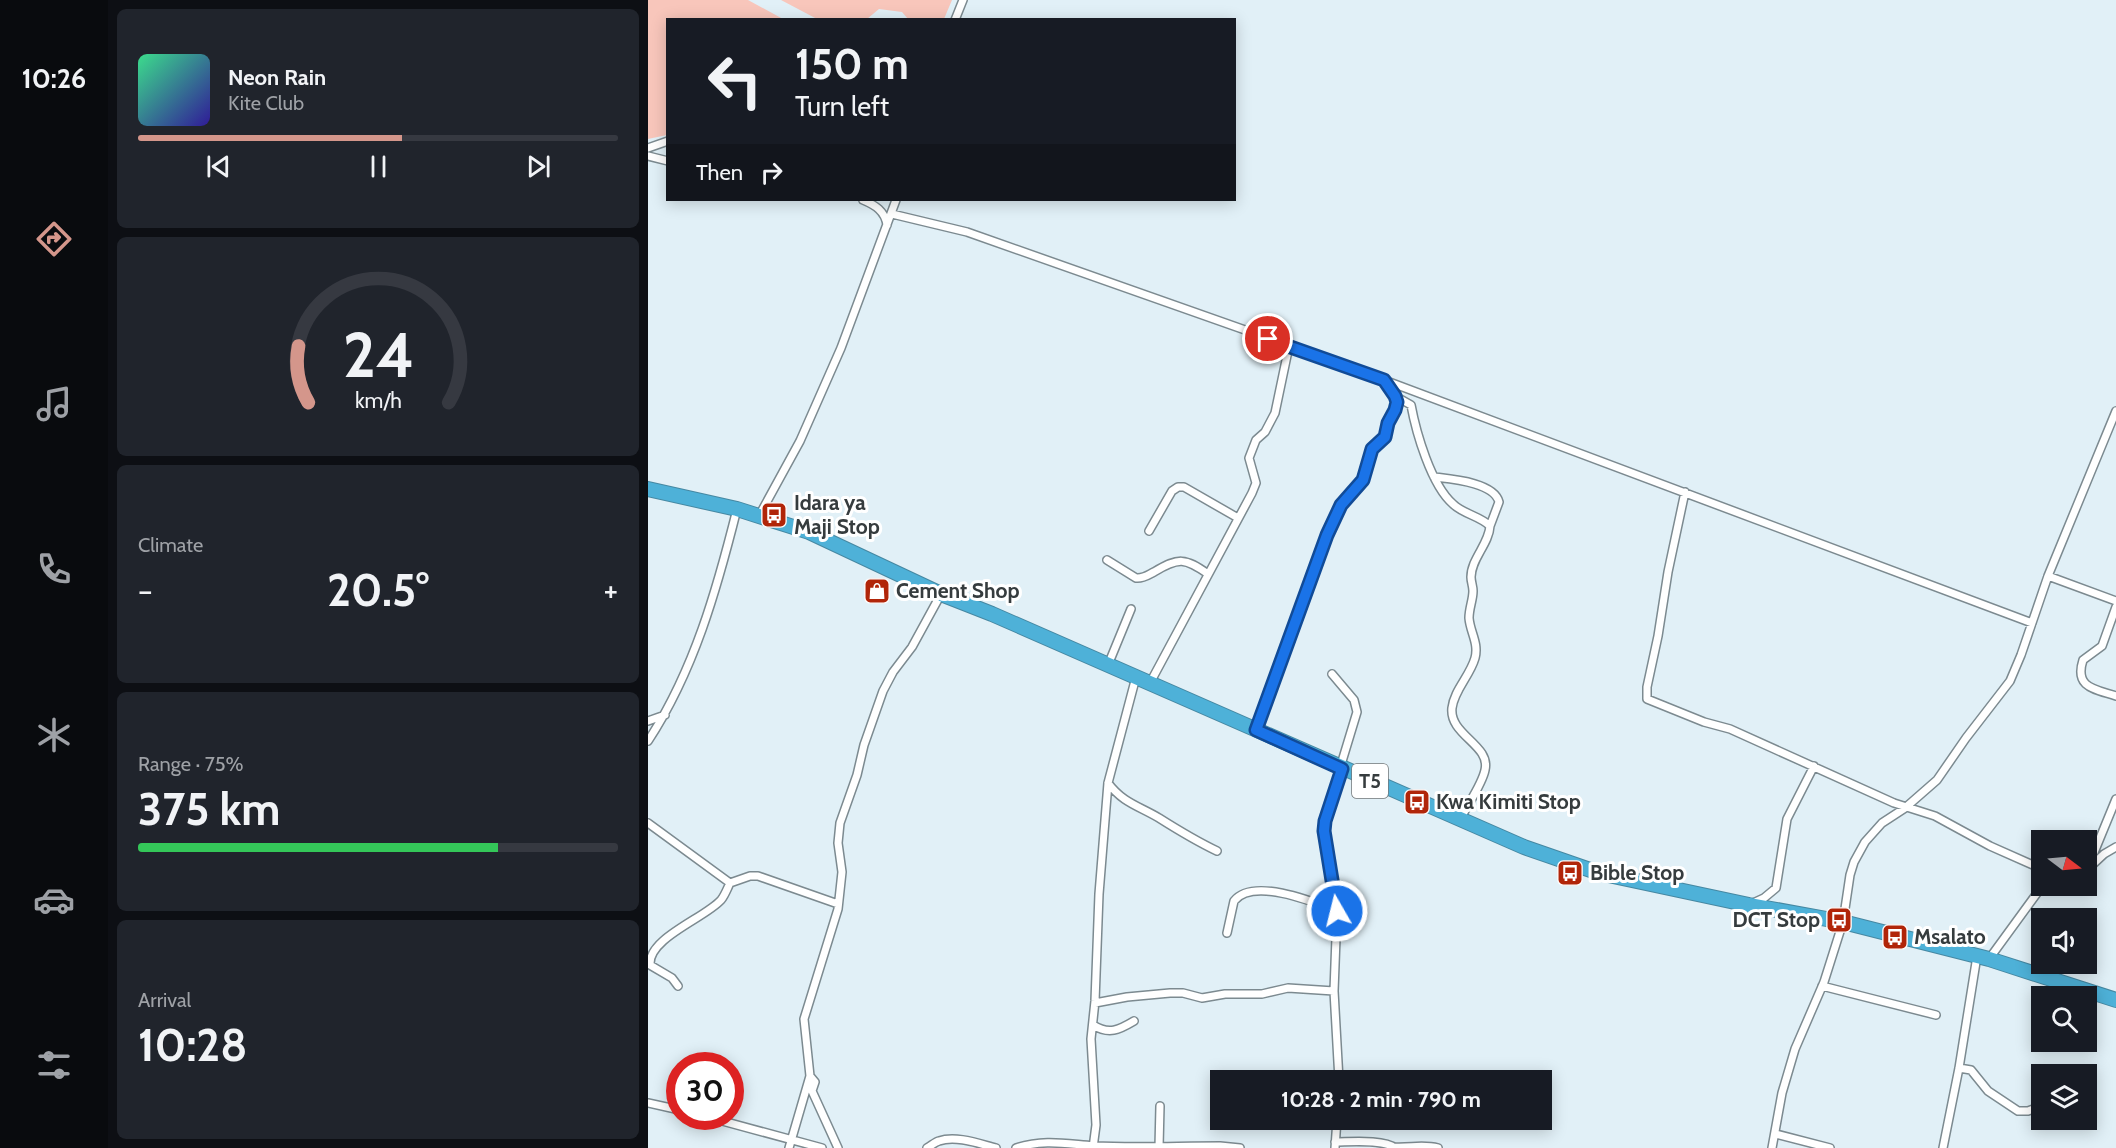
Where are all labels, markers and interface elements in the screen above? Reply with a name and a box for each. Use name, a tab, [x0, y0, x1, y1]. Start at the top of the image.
text: 150 m	[795, 38, 909, 90]
icon: left	[696, 42, 774, 120]
text: 10:26	[22, 62, 86, 95]
text: Neon Rain	[228, 64, 326, 91]
text: Turn left	[795, 90, 889, 123]
text: Kite Club	[228, 91, 304, 115]
icon: previous	[202, 150, 235, 183]
icon: pause	[362, 150, 395, 183]
icon: next	[522, 150, 555, 183]
icon: right	[755, 156, 788, 189]
text: Then	[696, 159, 743, 186]
icon: directions	[33, 218, 75, 260]
pin	[1242, 313, 1293, 364]
text: 24	[342, 317, 414, 393]
icon: arrive	[1251, 322, 1284, 355]
icon: music	[33, 383, 75, 425]
text: km/h	[355, 388, 401, 414]
place label: Idara ya Maji Stop	[794, 490, 880, 539]
bus stop icon: Idara ya Maji Stop	[759, 500, 789, 530]
text: Climate	[138, 533, 203, 557]
icon: phone	[33, 548, 75, 590]
text: 20.5°	[327, 563, 429, 617]
text: −	[138, 570, 153, 610]
text: +	[603, 570, 618, 610]
shop icon: Cement Shop	[862, 576, 892, 606]
place label: Cement Shop	[896, 578, 1019, 603]
icon: climate	[33, 714, 75, 756]
text: Range · 75%	[138, 752, 244, 776]
road number: T5	[1352, 764, 1388, 798]
text: 375 km	[138, 782, 280, 836]
bus stop icon: Kwa Kimiti Stop	[1402, 787, 1432, 817]
place label: Kwa Kimiti Stop	[1436, 789, 1581, 814]
north arrow	[2031, 830, 2097, 896]
map controls	[2031, 830, 2097, 1130]
bus stop icon: Bible Stop	[1555, 858, 1585, 888]
place label: Bible Stop	[1590, 860, 1684, 885]
icon: car	[33, 879, 75, 921]
position arrow	[1305, 879, 1369, 943]
bus stop icon: DCT Stop	[1824, 905, 1854, 935]
place label: DCT Stop	[1733, 907, 1820, 932]
button: sound	[2031, 908, 2097, 974]
bus stop icon: Msalato	[1880, 922, 1910, 952]
place label: Msalato	[1914, 924, 1986, 949]
button: search	[2031, 986, 2097, 1052]
text: Arrival	[138, 988, 191, 1012]
text: 10:28	[138, 1018, 247, 1072]
icon: filters	[33, 1044, 75, 1086]
speed limit sign: 30	[666, 1052, 744, 1130]
button: layers	[2031, 1064, 2097, 1130]
text: 10:28 · 2 min · 790 m	[1281, 1086, 1481, 1113]

